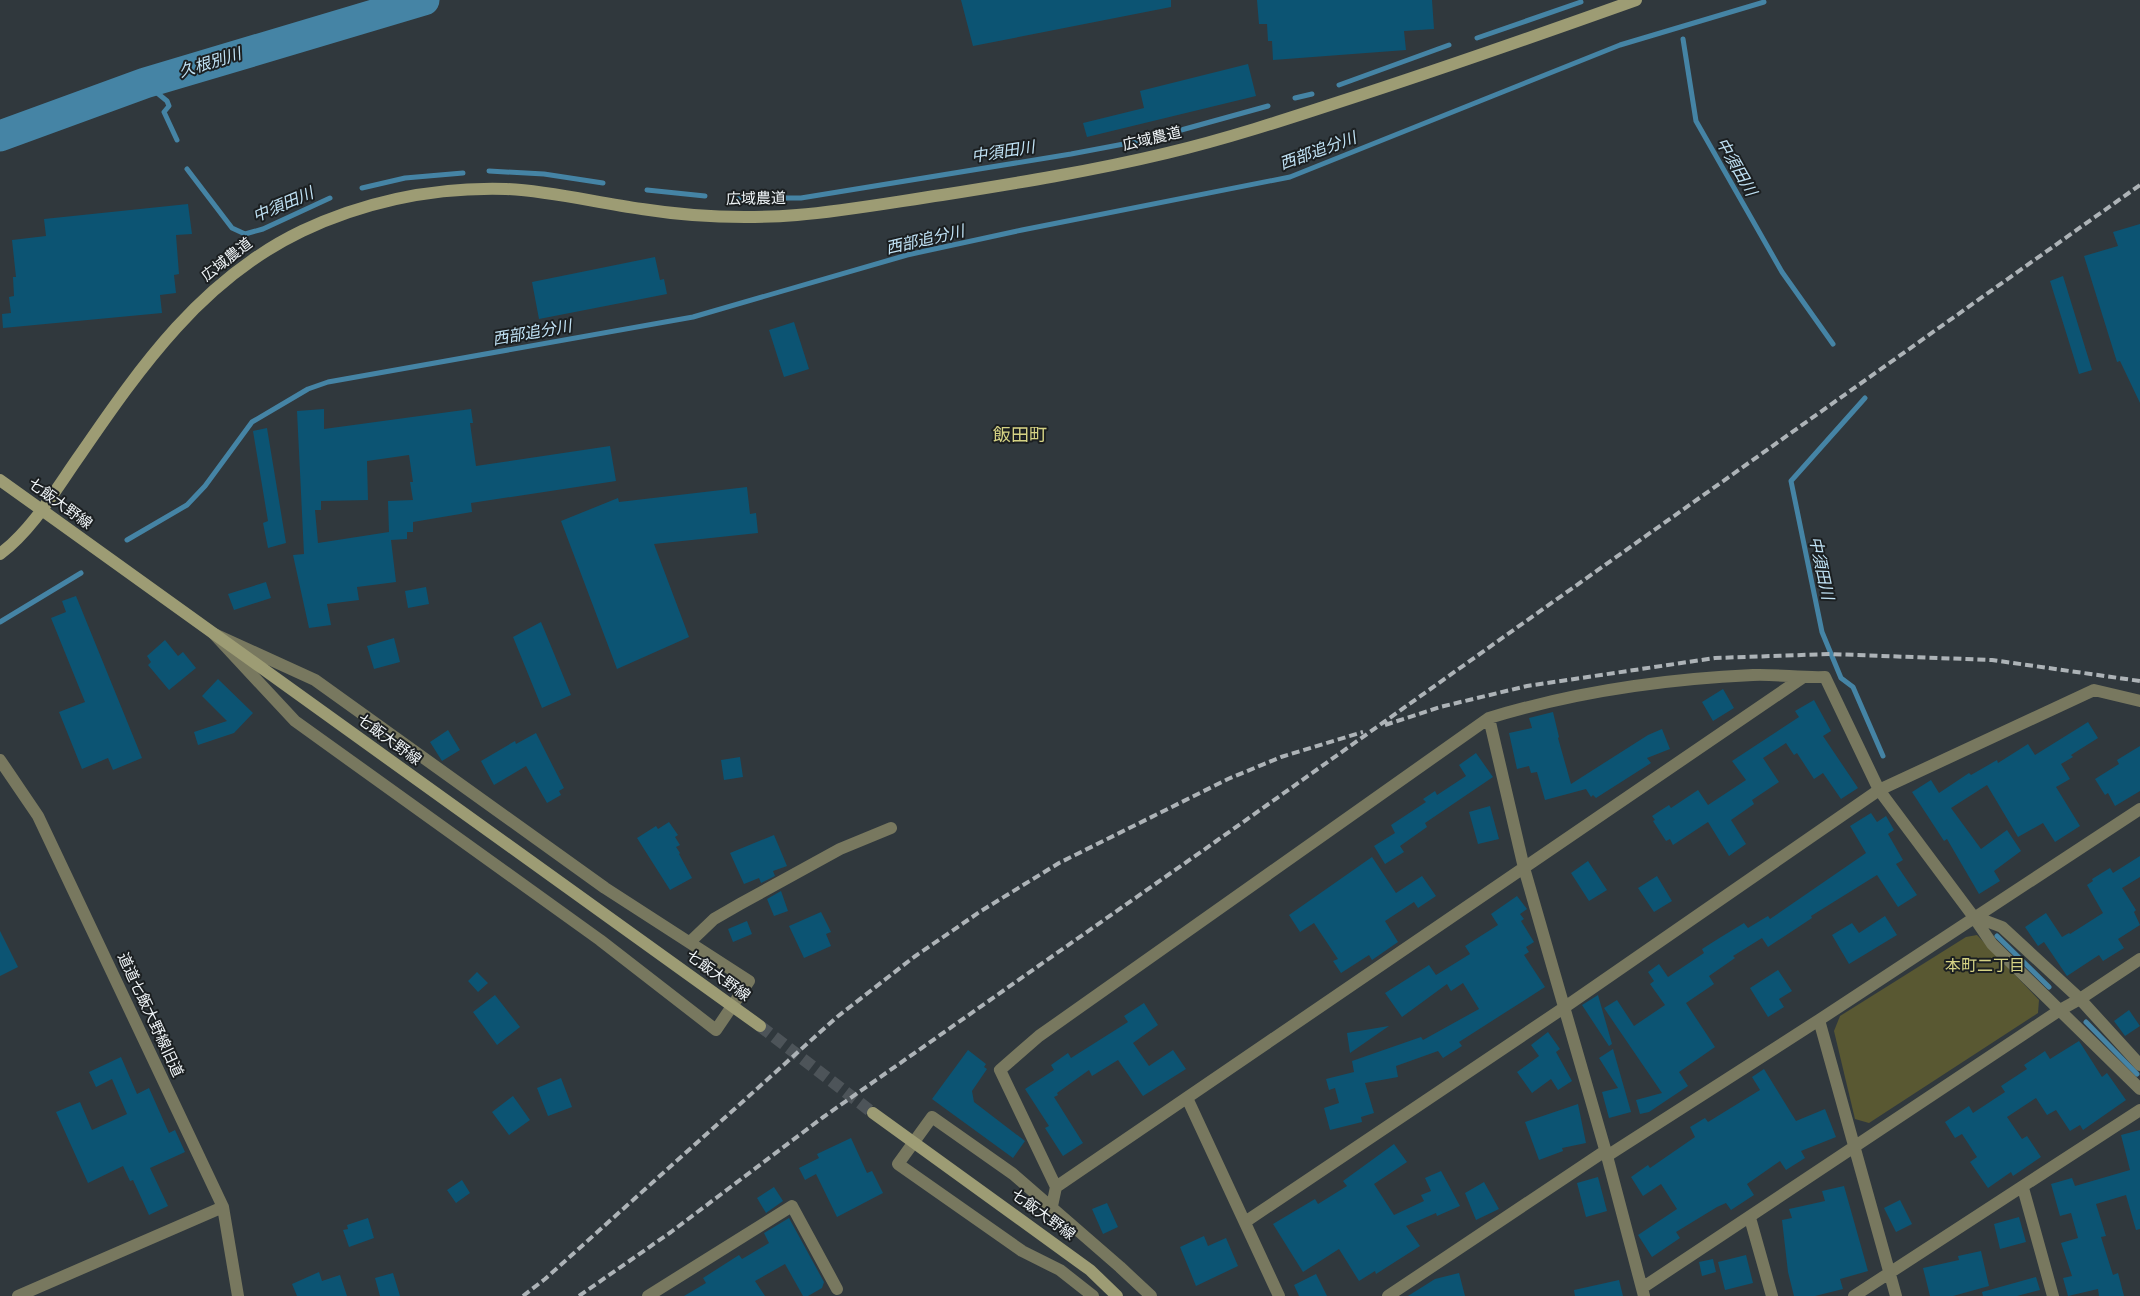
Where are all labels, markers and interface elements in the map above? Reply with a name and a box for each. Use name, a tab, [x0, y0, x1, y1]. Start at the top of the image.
water label: 久根別川	[176, 43, 246, 83]
street label: 広域農道	[1120, 122, 1184, 156]
water label: 西部追分川	[1277, 126, 1361, 175]
water label: 中須田川	[1710, 134, 1763, 202]
water label: 中須田川	[970, 136, 1038, 168]
water label: 中須田川	[249, 182, 319, 228]
street label: 広域農道	[726, 188, 786, 210]
water label: 西部追分川	[884, 220, 968, 260]
street label: 広域農道	[197, 233, 257, 287]
water label: 西部追分川	[491, 315, 575, 351]
district label: 飯田町	[993, 423, 1047, 448]
street label: 七飯大野線	[23, 473, 97, 535]
water label: 中須田川	[1804, 534, 1839, 604]
street label: 七飯大野線	[352, 709, 426, 771]
street label: 七飯大野線	[681, 945, 755, 1007]
street label: 道道七飯大野線旧道	[112, 949, 188, 1081]
district label: 本町二丁目	[1945, 955, 2025, 977]
street label: 七飯大野線	[1006, 1184, 1080, 1246]

